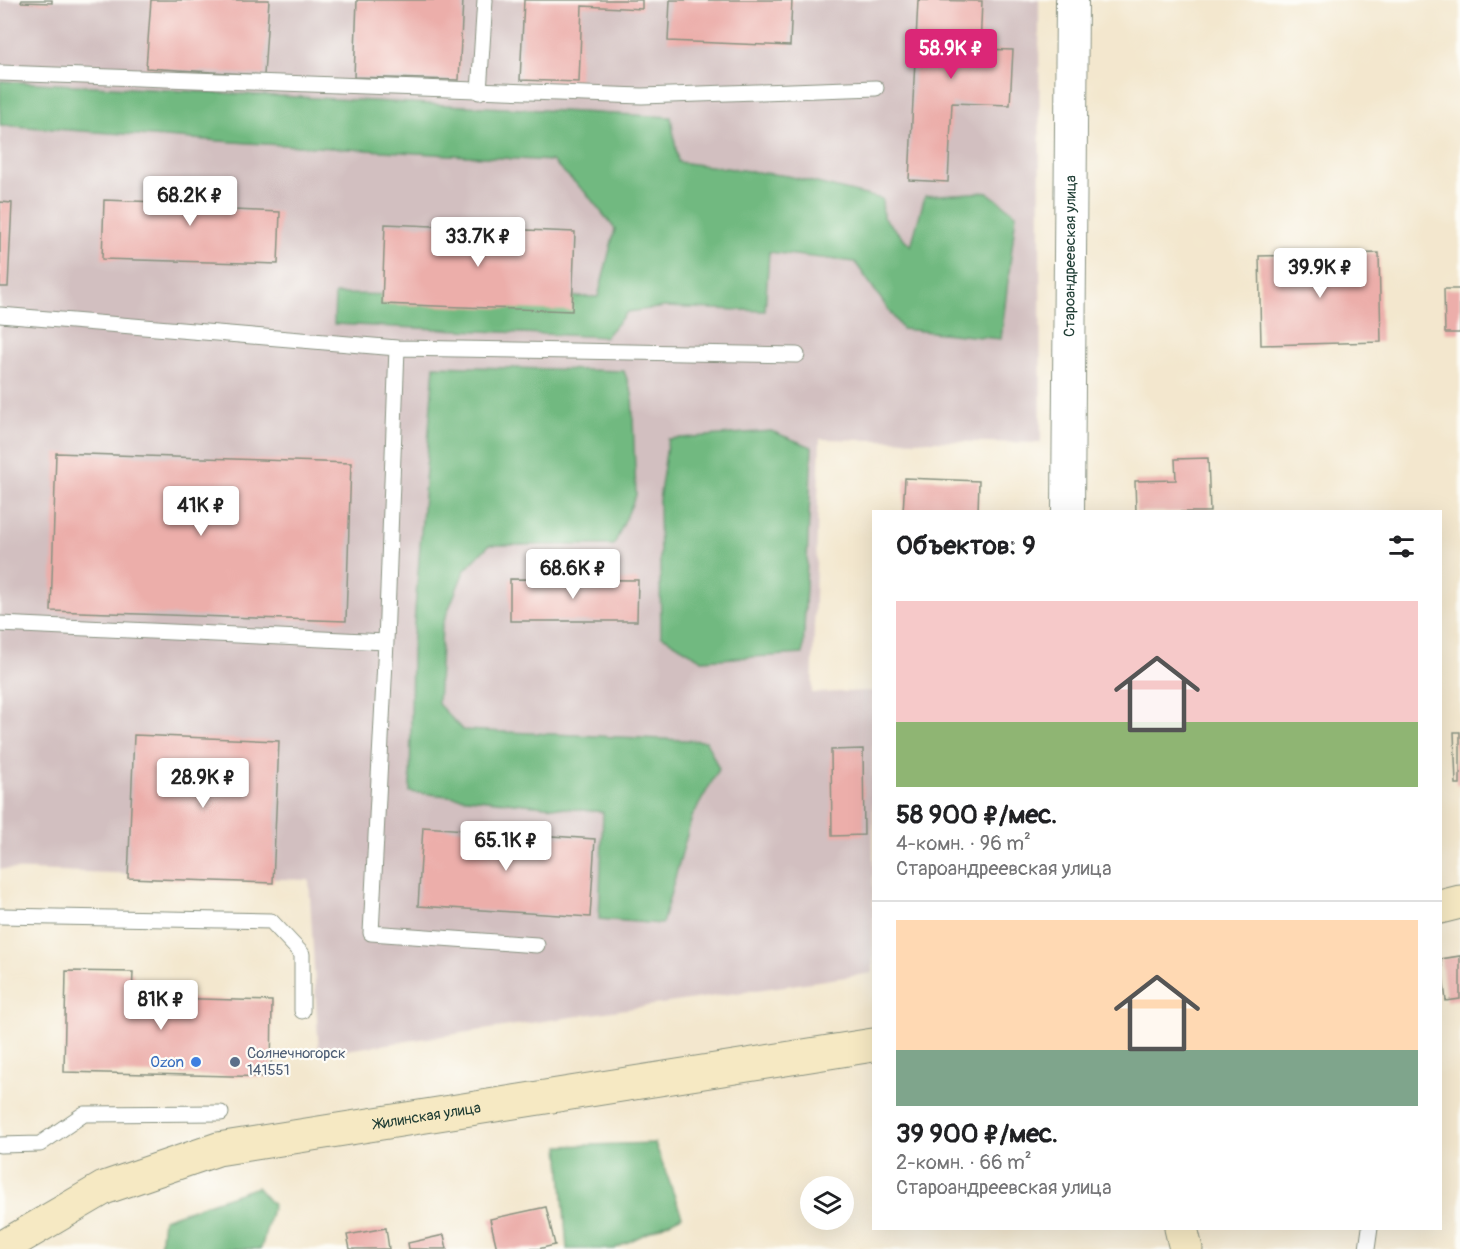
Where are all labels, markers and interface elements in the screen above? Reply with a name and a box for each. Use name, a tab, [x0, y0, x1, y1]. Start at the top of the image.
pin: 58.9K ₽	[896, 29, 1006, 80]
text: 58.9K ₽	[919, 36, 983, 61]
street label: Староандреевская улица	[1060, 175, 1081, 337]
pin: 68.2K ₽	[135, 176, 245, 227]
text: 68.2K ₽	[157, 183, 223, 208]
pin: 33.7K ₽	[423, 217, 533, 268]
text: 33.7K ₽	[445, 224, 511, 249]
pin: 39.9K ₽	[1265, 248, 1375, 299]
text: 39.9K ₽	[1288, 255, 1352, 280]
pin: 41K ₽	[159, 486, 243, 537]
text: 41K ₽	[177, 493, 225, 518]
text: Объектов: 9	[896, 530, 1036, 562]
icon: filters	[1385, 530, 1418, 563]
pin: 68.6K ₽	[518, 549, 628, 600]
text: 68.6K ₽	[540, 556, 606, 581]
icon: home	[1103, 640, 1211, 748]
pin: 28.9K ₽	[148, 758, 258, 809]
text: 28.9K ₽	[171, 765, 235, 790]
text: 58 900 ₽/мес.	[896, 799, 1057, 831]
pin: 65.1K ₽	[451, 821, 561, 872]
text: 65.1K ₽	[474, 828, 538, 853]
text: 4-комн. · 96 m²	[896, 831, 1031, 856]
text: Староандреевская улица	[896, 856, 1111, 881]
icon: home	[1103, 959, 1211, 1067]
pin: 81K ₽	[119, 980, 203, 1031]
text: 81K ₽	[138, 987, 184, 1012]
place label: Солнечногорск 141551	[247, 1044, 346, 1080]
place label: Ozon	[150, 1053, 184, 1072]
marker: Ozon	[189, 1055, 203, 1069]
marker: Солнечногорск 141551	[228, 1055, 242, 1069]
street label: Жилинская улица	[371, 1098, 482, 1134]
text: 39 900 ₽/мес.	[896, 1118, 1058, 1150]
text: 2-комн. · 66 m²	[896, 1150, 1032, 1175]
text: Староандреевская улица	[896, 1175, 1111, 1200]
map controls	[800, 1176, 854, 1230]
button: layers	[800, 1176, 854, 1230]

